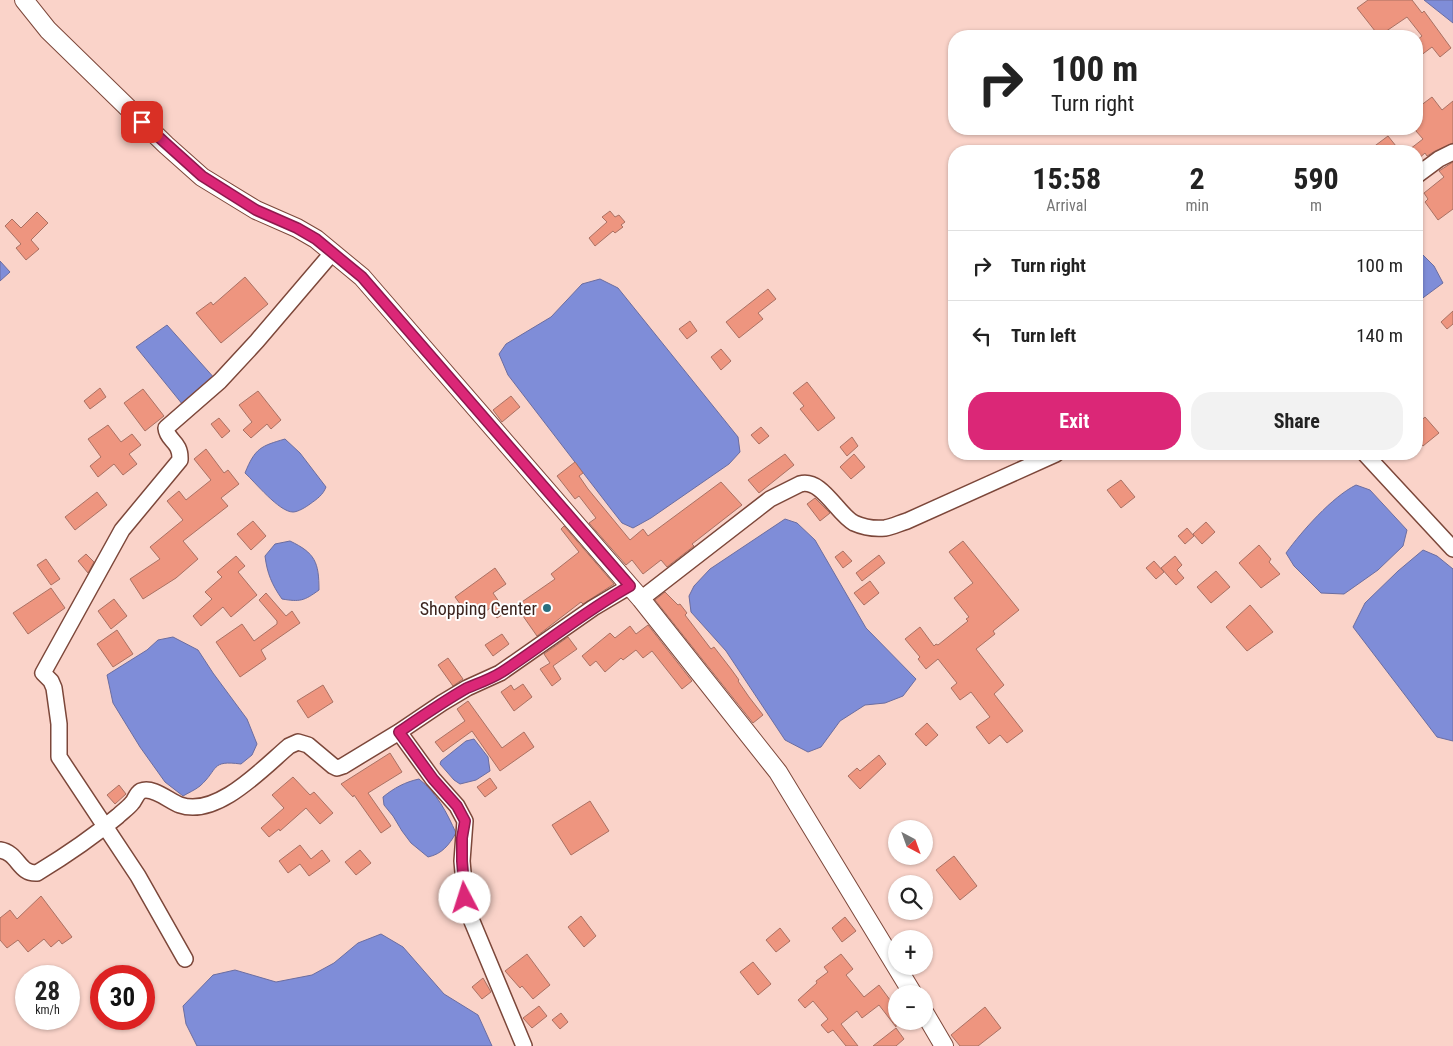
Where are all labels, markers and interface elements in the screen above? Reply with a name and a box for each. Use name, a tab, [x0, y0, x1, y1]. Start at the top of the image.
text: 100 m	[1051, 49, 1138, 90]
icon: right	[968, 50, 1033, 115]
text: Turn right	[1051, 91, 1134, 116]
pin	[121, 101, 163, 143]
icon: arrive	[128, 108, 156, 136]
text: 15:58	[1032, 161, 1101, 196]
text: 2	[1190, 161, 1205, 196]
text: 590	[1293, 161, 1339, 196]
text: Arrival	[1046, 196, 1087, 215]
text: min	[1185, 196, 1209, 215]
text: m	[1310, 196, 1322, 215]
icon: right	[968, 252, 996, 280]
text: Turn right	[1011, 254, 1086, 277]
text: 100 m	[1356, 254, 1403, 277]
icon: left	[968, 322, 996, 350]
text: Turn left	[1011, 324, 1076, 347]
text: 140 m	[1356, 324, 1403, 347]
button: Exit	[968, 392, 1181, 450]
button: Share	[1191, 392, 1403, 450]
place label: Shopping Center	[420, 598, 538, 619]
marker: Shopping Center	[541, 602, 553, 614]
north arrow	[888, 820, 932, 865]
map controls	[888, 820, 933, 1030]
position arrow	[438, 871, 490, 923]
button: search	[888, 875, 933, 920]
button: +	[888, 930, 933, 975]
speed limit sign: 30	[90, 965, 155, 1030]
text: 28	[35, 977, 60, 1006]
button: −	[888, 985, 933, 1030]
text: km/h	[35, 1003, 60, 1017]

